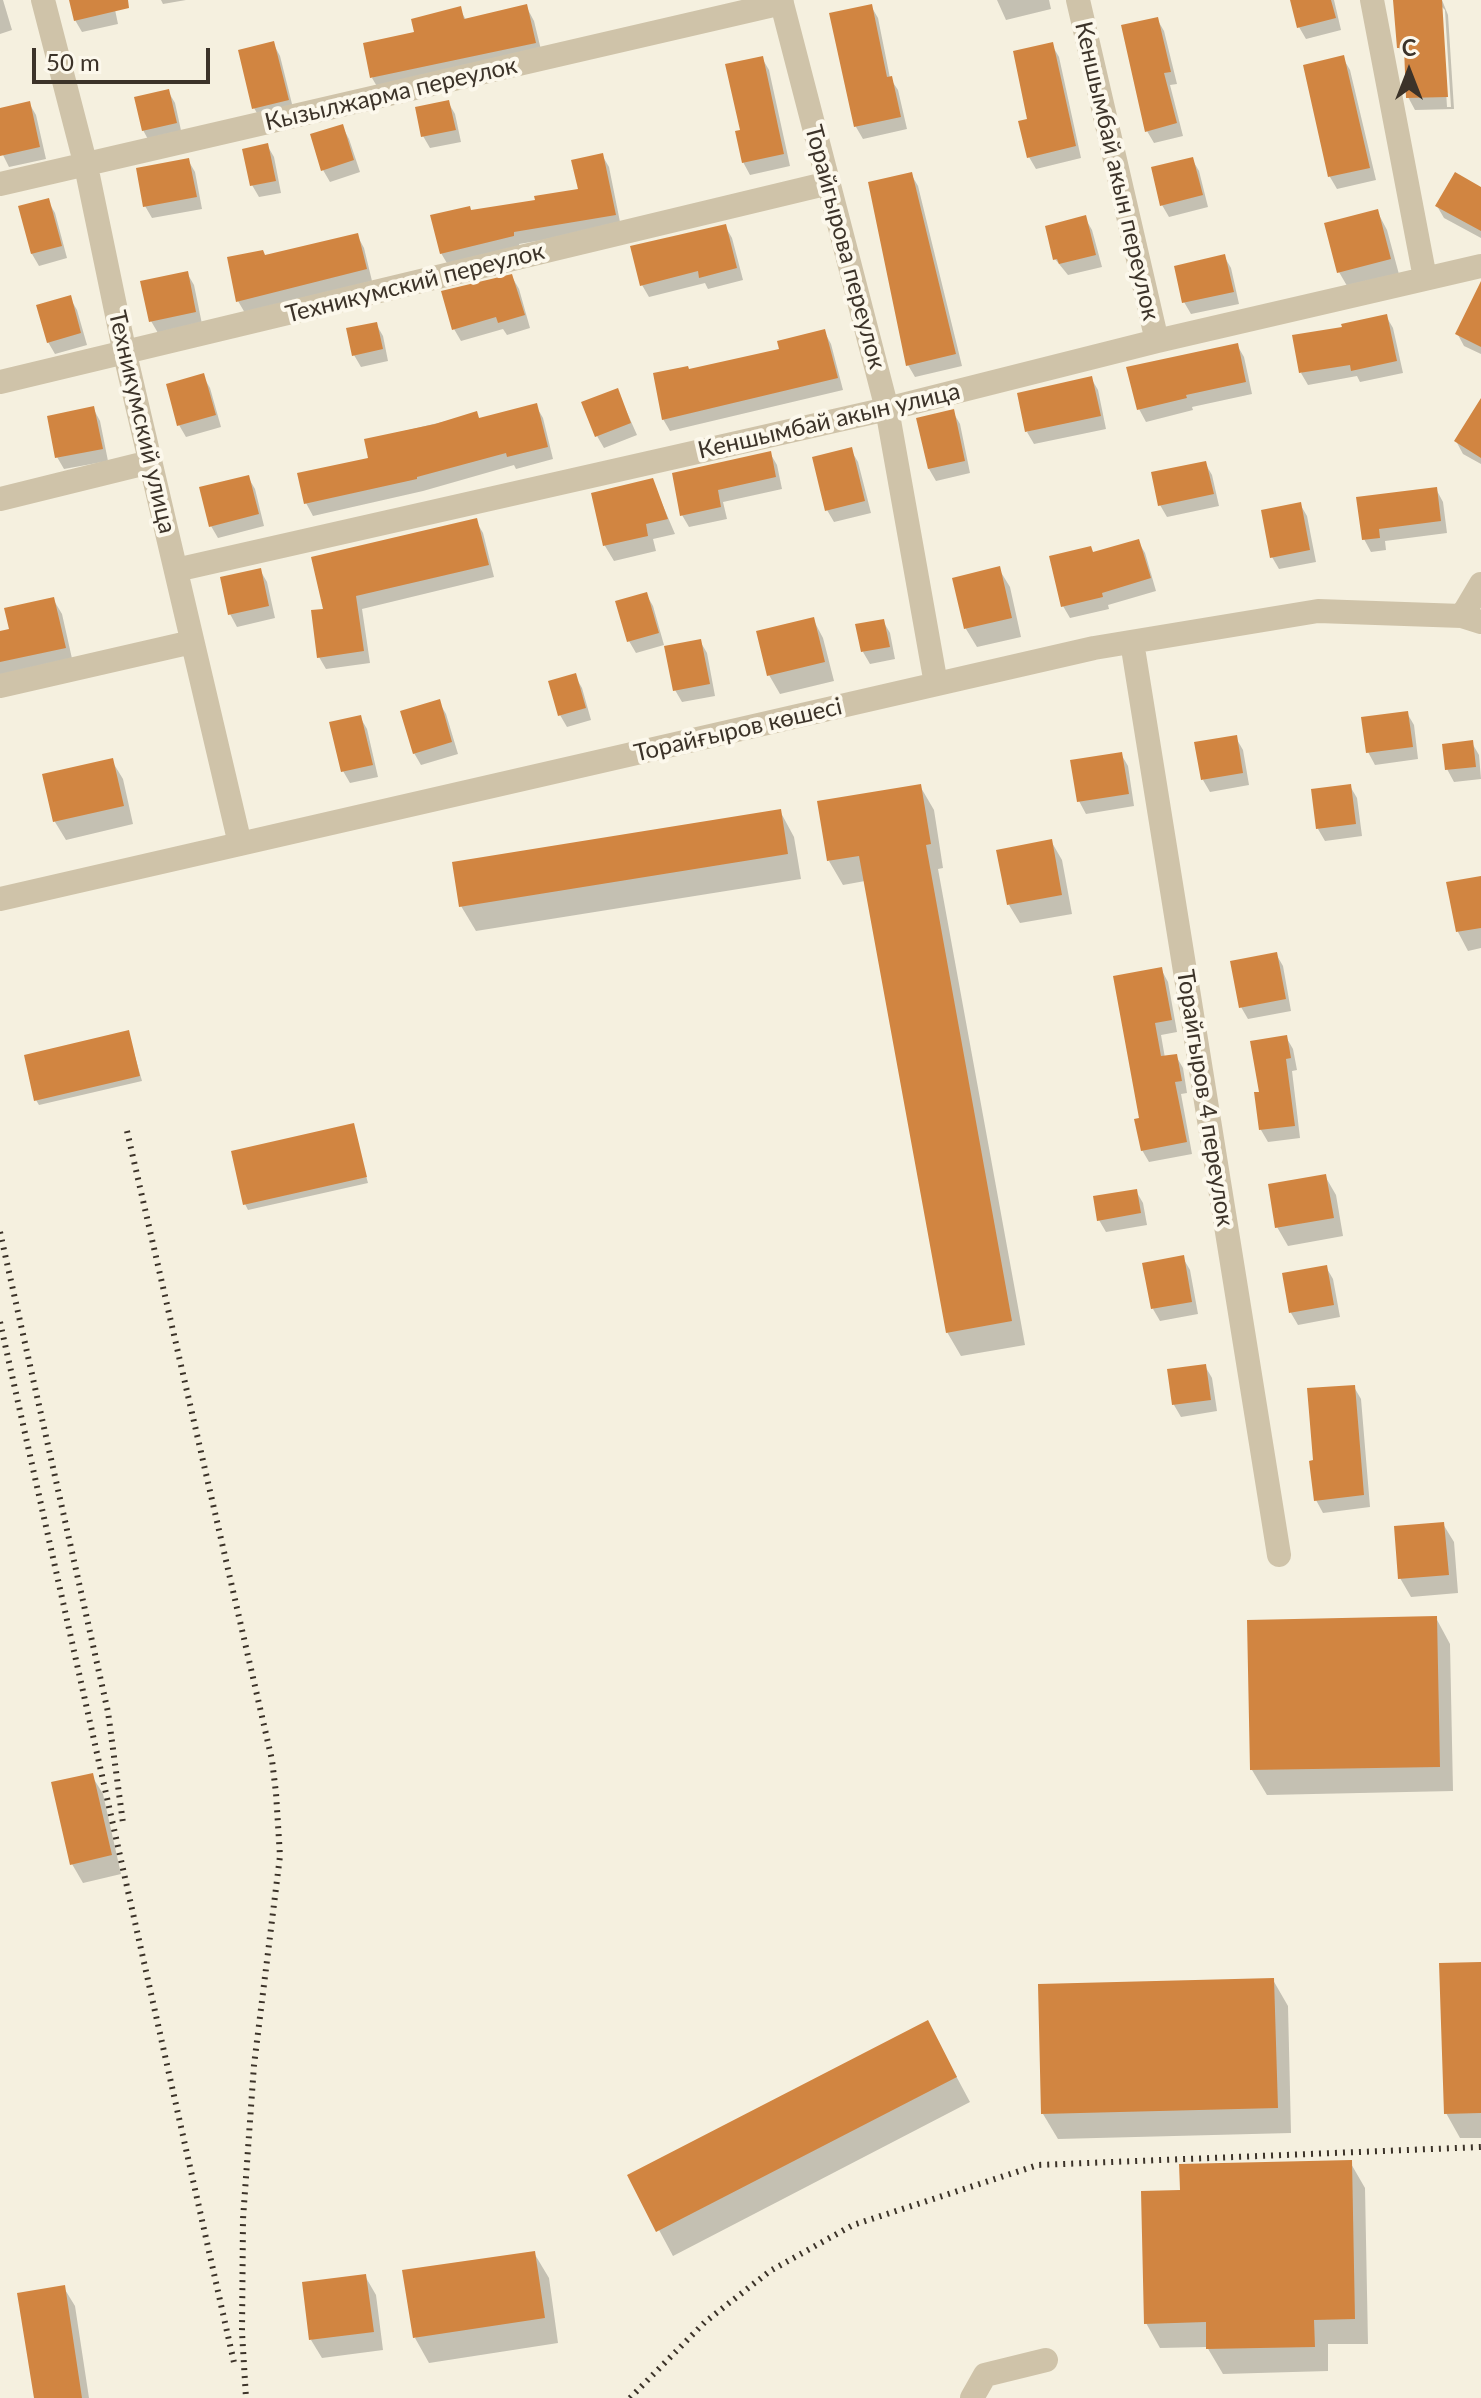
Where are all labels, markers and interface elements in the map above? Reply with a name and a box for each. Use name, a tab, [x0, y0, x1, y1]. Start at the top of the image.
street label: Кеншымбай акын переулок	[1069, 19, 1165, 323]
scale bar	[36, 32, 214, 82]
north arrow	[1369, 32, 1449, 112]
text: С	[1402, 34, 1416, 61]
text: 50 m	[46, 47, 100, 76]
street label: Кызылжарма переулок	[262, 51, 520, 137]
street label: Торайгырова переулок	[799, 122, 891, 372]
street label: Техникумский переулок	[283, 237, 547, 329]
street label: Техникумский улица	[102, 308, 182, 536]
street label: Кеншымбай акын улица	[695, 377, 963, 465]
street label: Торайғыров көшесі	[631, 692, 845, 768]
street label: Торайгыров 4 переулок	[1170, 967, 1240, 1229]

